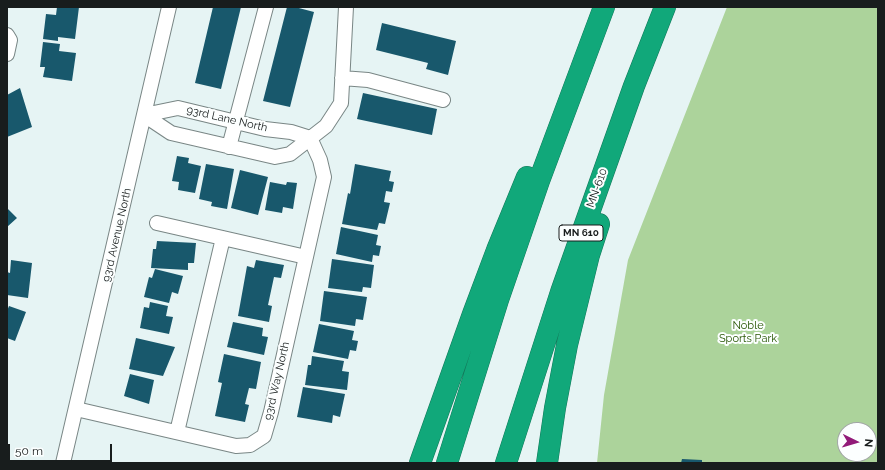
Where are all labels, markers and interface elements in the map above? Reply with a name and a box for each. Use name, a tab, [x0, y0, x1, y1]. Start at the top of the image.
street label: 93rd Lane North	[185, 103, 269, 135]
street label: MN-610	[584, 167, 610, 209]
street label: 93rd Avenue North	[100, 187, 134, 283]
road number: MN 610	[559, 225, 603, 241]
park label: Noble Sports Park	[719, 319, 777, 345]
street label: 93rd Way North	[262, 340, 292, 422]
north arrow	[837, 422, 877, 462]
scale bar	[10, 436, 114, 462]
text: N	[862, 438, 875, 448]
text: 50 m	[15, 444, 43, 458]

